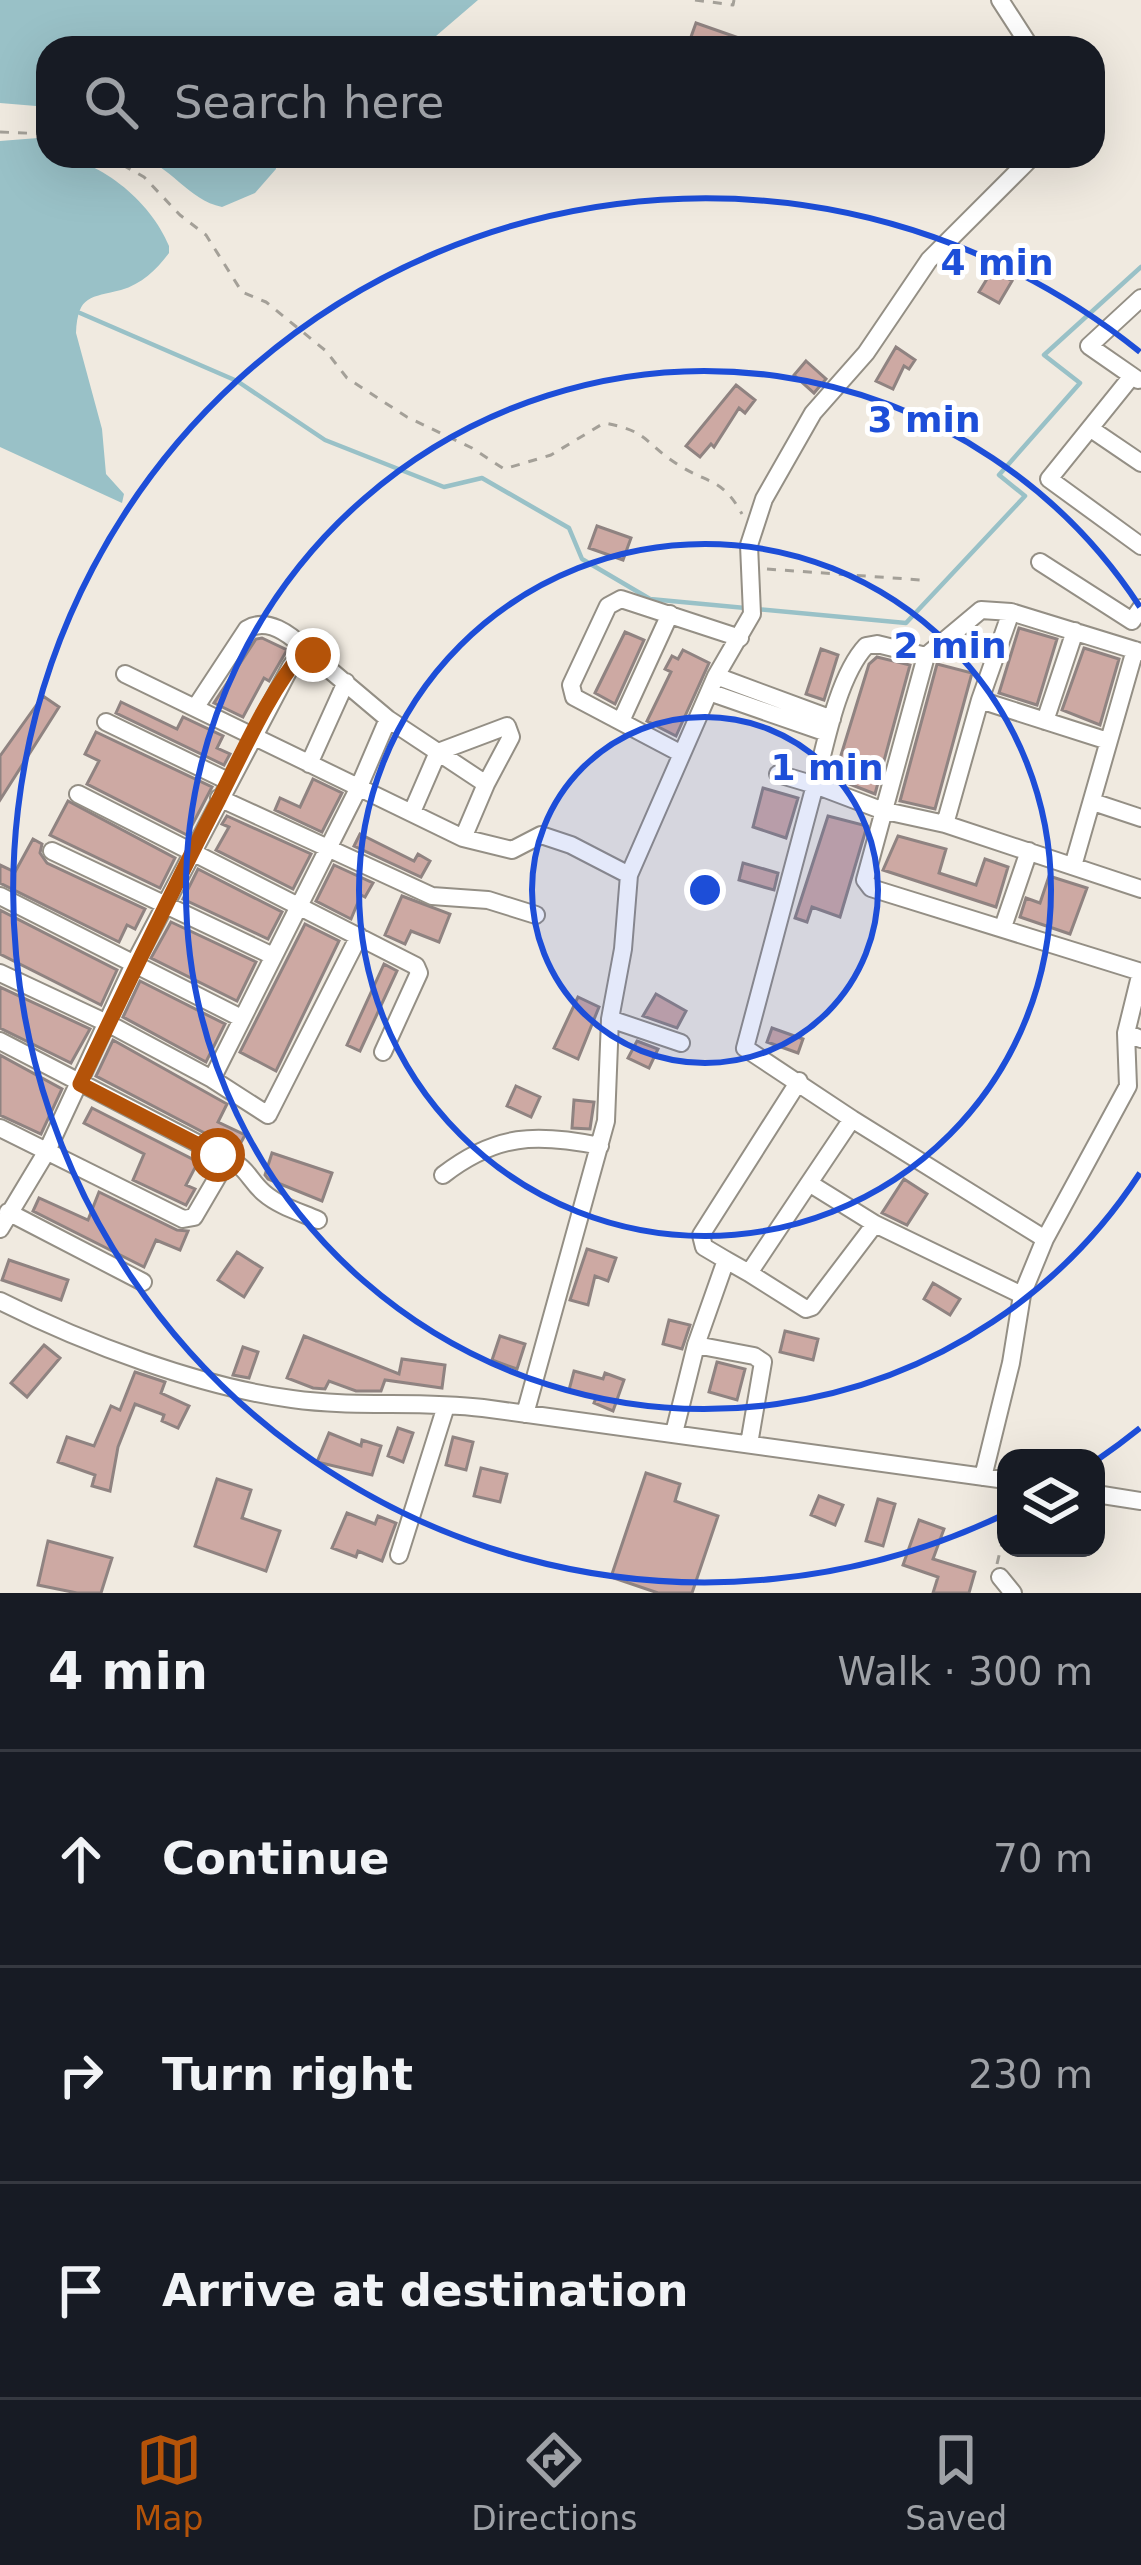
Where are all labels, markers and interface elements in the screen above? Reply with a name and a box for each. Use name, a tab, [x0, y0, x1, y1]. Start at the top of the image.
search box	[36, 36, 1105, 168]
icon: search	[78, 69, 144, 135]
text: Search here	[174, 76, 444, 129]
text: 4 min	[940, 242, 1054, 283]
text: 3 min	[867, 399, 981, 440]
text: 2 min	[893, 625, 1007, 666]
route end	[286, 628, 340, 682]
text: 1 min	[770, 747, 884, 788]
centre of rings	[684, 869, 726, 911]
route start	[191, 1128, 245, 1182]
map controls	[997, 1449, 1105, 1557]
button: layers	[997, 1449, 1105, 1557]
text: 4 min	[48, 1642, 208, 1701]
text: Walk · 300 m	[838, 1649, 1093, 1694]
icon: ahead	[48, 1826, 114, 1892]
text: Continue	[162, 1832, 390, 1885]
text: 70 m	[993, 1836, 1093, 1881]
icon: right	[48, 2042, 114, 2108]
text: Turn right	[162, 2048, 413, 2101]
text: 230 m	[968, 2052, 1093, 2097]
icon: arrive	[48, 2258, 114, 2324]
text: Arrive at destination	[162, 2264, 688, 2317]
tab: Map	[134, 2427, 204, 2538]
tab: Directions	[471, 2427, 637, 2538]
tab: Saved	[905, 2427, 1007, 2538]

